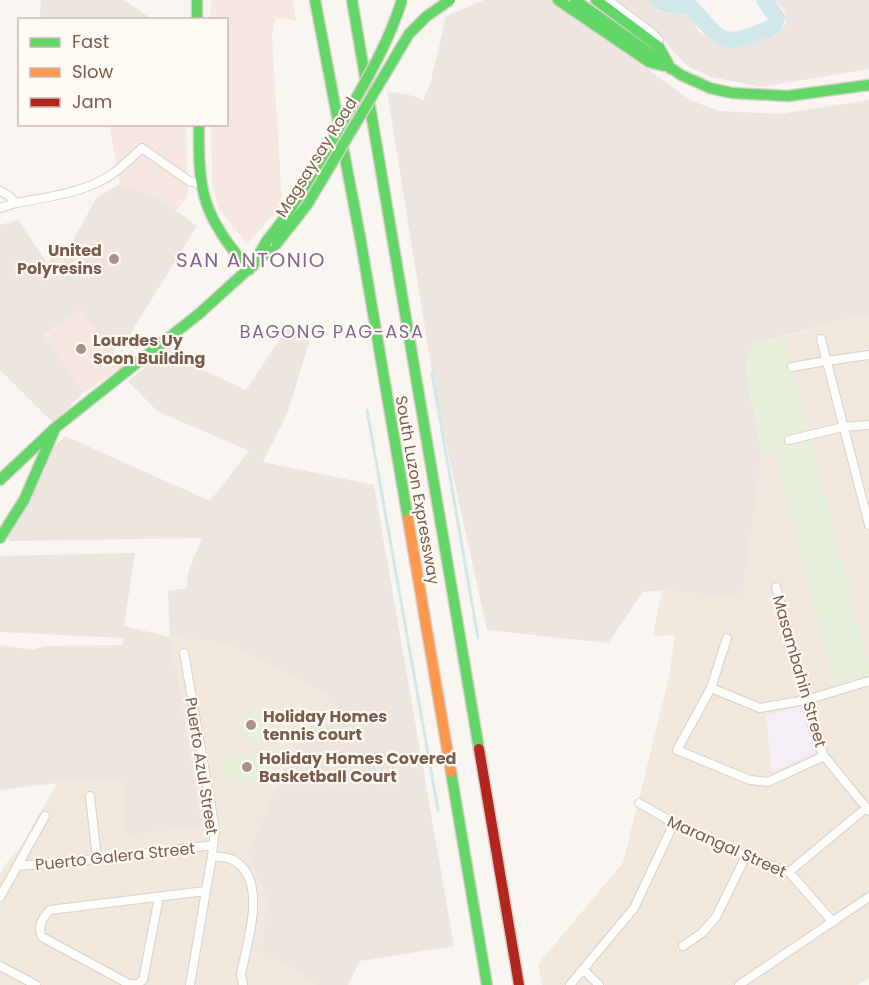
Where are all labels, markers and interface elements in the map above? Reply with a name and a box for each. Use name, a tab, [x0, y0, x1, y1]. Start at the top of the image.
legend	[18, 18, 228, 126]
text: Fast	[72, 29, 109, 54]
text: Slow	[72, 59, 114, 84]
text: Jam	[72, 89, 112, 114]
street label: Magsaysay Road	[270, 93, 363, 222]
place label: United Polyresins	[17, 239, 102, 280]
district label: SAN ANTONIO	[176, 246, 326, 274]
marker: United Polyresins	[107, 252, 121, 266]
district label: BAGONG PAG-ASA	[239, 319, 425, 344]
place label: Lourdes Uy Soon Building	[93, 329, 205, 370]
marker: Lourdes Uy Soon Building	[74, 342, 88, 356]
street label: South Luzon Expressway	[390, 394, 445, 586]
street label: Masambahin Street	[767, 592, 832, 750]
street label: Puerto Azul Street	[179, 696, 224, 837]
place label: Holiday Homes tennis court	[263, 705, 387, 746]
marker: Holiday Homes tennis court	[244, 718, 258, 732]
place label: Holiday Homes Covered Basketball Court	[259, 747, 456, 788]
marker: Holiday Homes Covered Basketball Court	[240, 760, 254, 774]
street label: Marangal Street	[664, 810, 790, 883]
street label: Puerto Galera Street	[34, 837, 196, 876]

